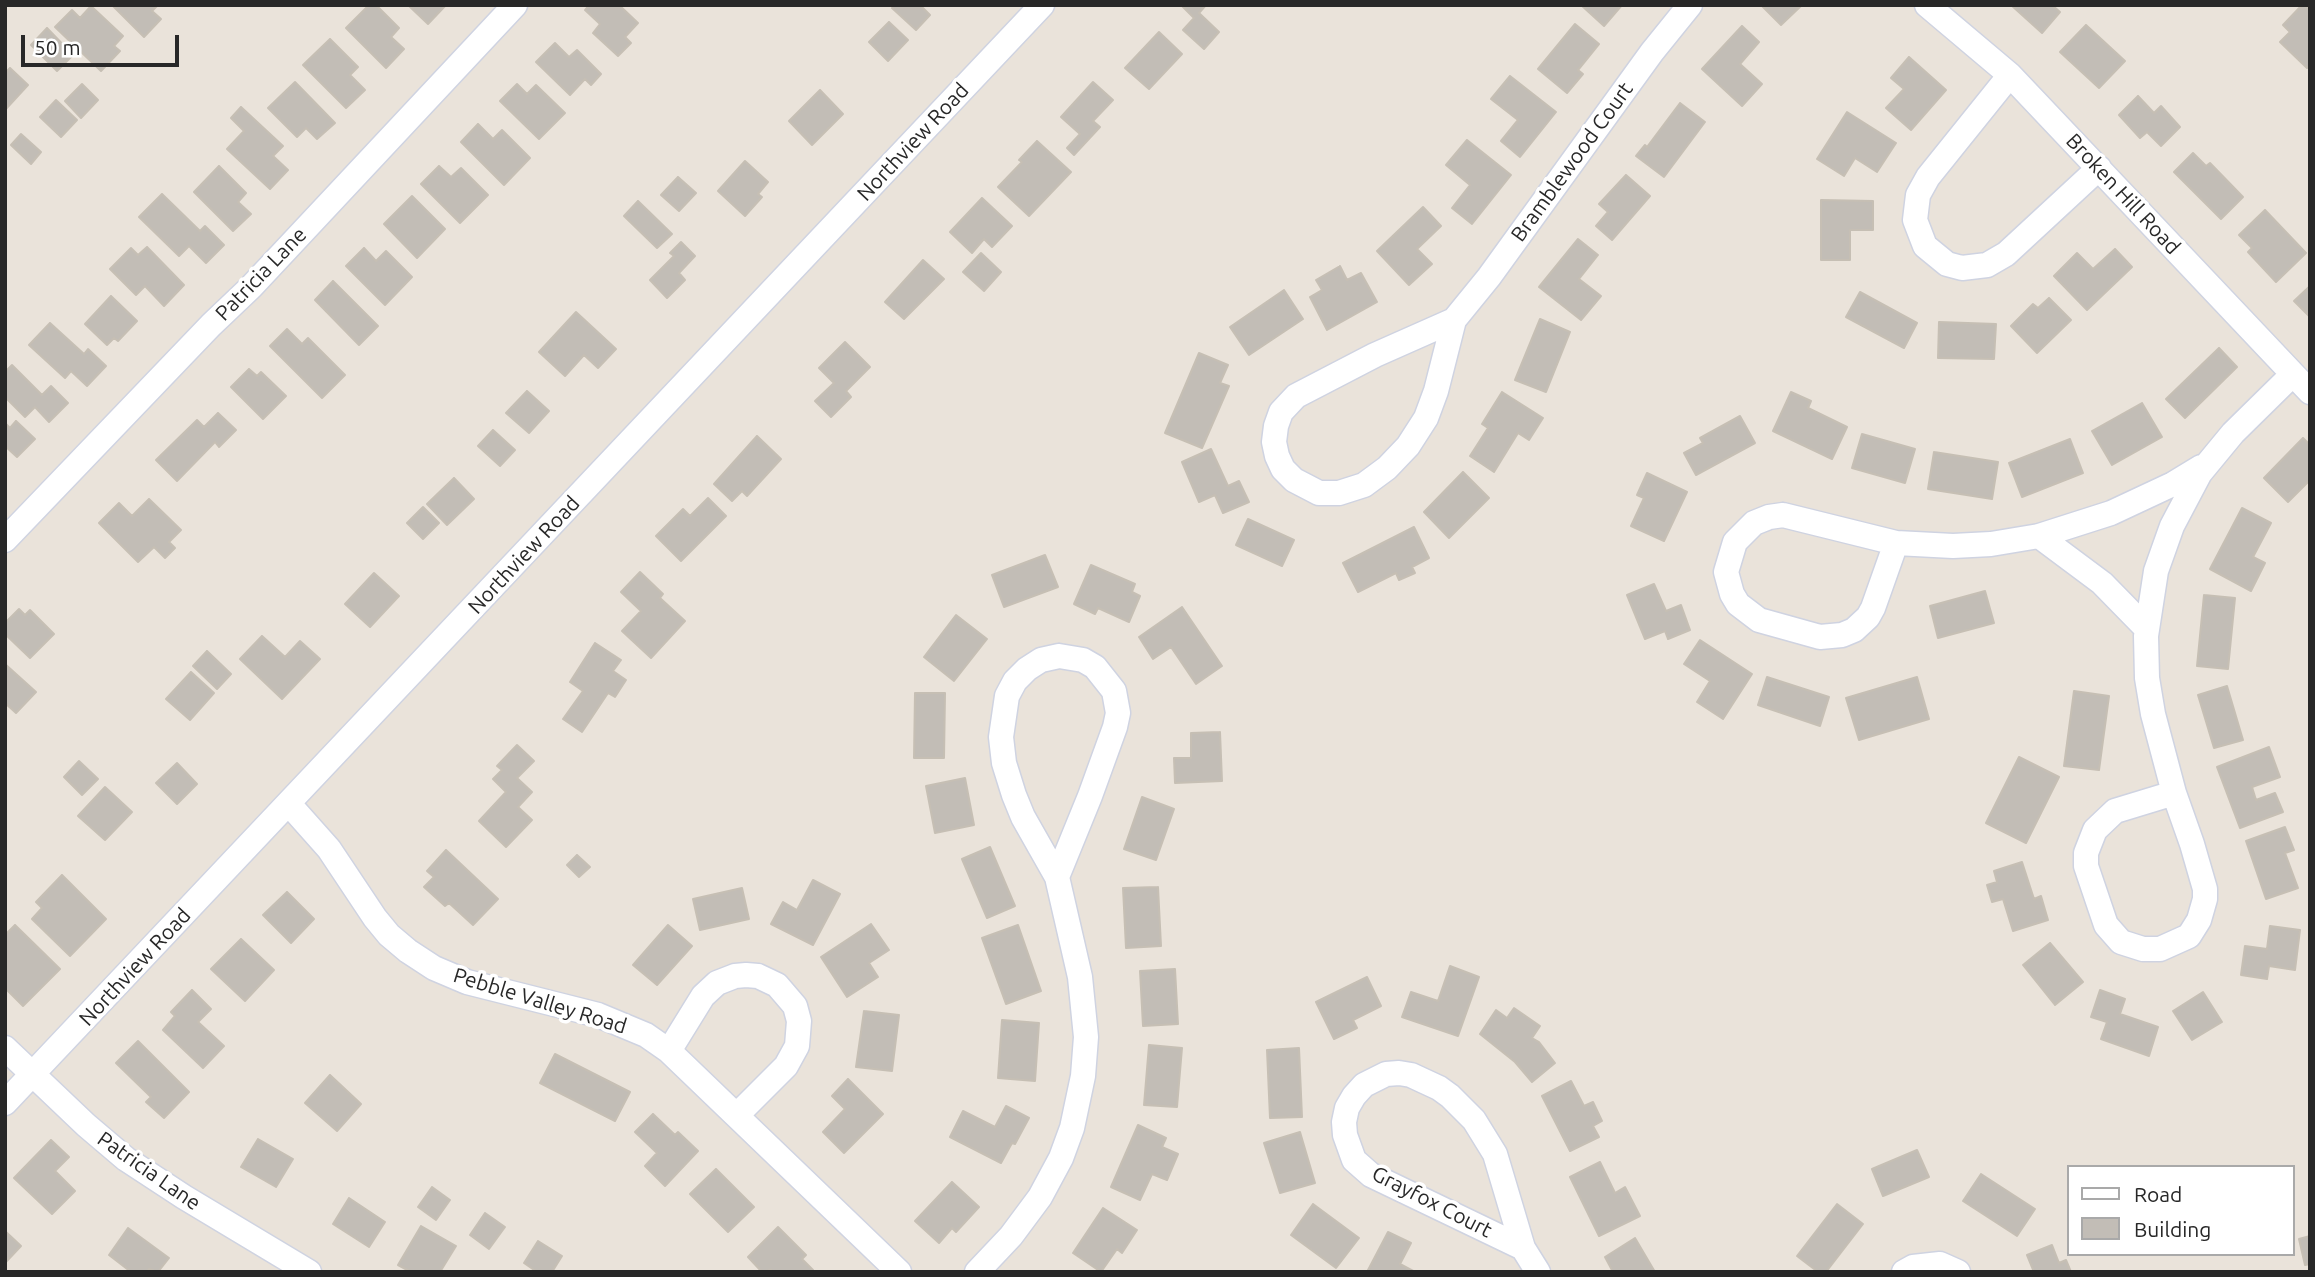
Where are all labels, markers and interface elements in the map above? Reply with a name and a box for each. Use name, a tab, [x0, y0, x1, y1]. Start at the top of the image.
scale bar	[24, 21, 182, 65]
text: 50 m	[34, 35, 81, 59]
street label: Bramblewood Court	[1506, 77, 1638, 247]
street label: Northview Road	[852, 78, 974, 206]
street label: Broken Hill Road	[2061, 128, 2185, 260]
street label: Patricia Lane	[210, 222, 312, 326]
street label: Northview Road	[463, 491, 585, 619]
street label: Northview Road	[74, 903, 196, 1031]
street label: Pebble Valley Road	[450, 963, 630, 1039]
street label: Patricia Lane	[93, 1126, 205, 1216]
street label: Grayfox Court	[1368, 1161, 1496, 1243]
legend	[2066, 1165, 2294, 1256]
text: Road	[2134, 1182, 2182, 1206]
text: Building	[2134, 1217, 2211, 1241]

